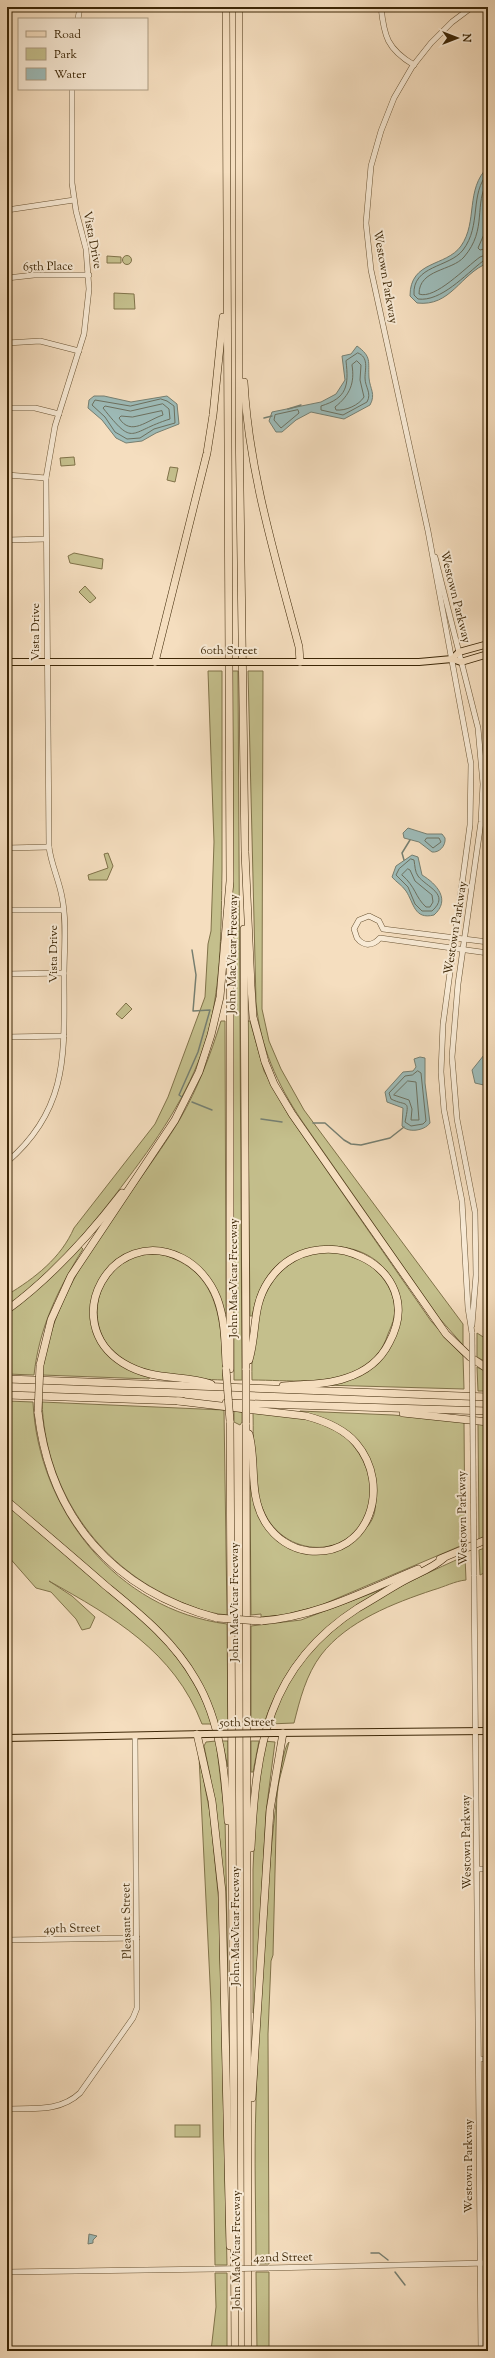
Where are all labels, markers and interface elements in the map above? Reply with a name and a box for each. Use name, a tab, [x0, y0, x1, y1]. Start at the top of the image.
legend	[18, 18, 148, 90]
north arrow	[437, 18, 477, 58]
text: Road	[54, 26, 81, 44]
text: N	[458, 33, 474, 43]
text: Park	[54, 46, 77, 64]
text: Water	[54, 66, 87, 84]
street label: Vista Drive	[78, 210, 106, 271]
street label: Westown Parkway	[368, 229, 402, 325]
street label: 65th Place	[23, 258, 74, 276]
street label: Westown Parkway	[435, 549, 475, 645]
street label: Vista Drive	[27, 603, 45, 661]
street label: 60th Street	[201, 642, 257, 660]
street label: Westown Parkway	[440, 880, 472, 976]
street label: John MacVicar Freeway	[223, 894, 243, 1015]
street label: Vista Drive	[45, 925, 63, 983]
street label: John MacVicar Freeway	[225, 1218, 243, 1339]
street label: Westown Parkway	[453, 1471, 473, 1565]
street label: John MacVicar Freeway	[226, 1542, 244, 1663]
street label: 50th Street	[218, 1714, 275, 1732]
street label: Westown Parkway	[457, 1795, 477, 1889]
street label: John MacVicar Freeway	[227, 1866, 245, 1987]
street label: Pleasant Street	[117, 1883, 137, 1959]
street label: 49th Street	[44, 1920, 100, 1938]
street label: Westown Parkway	[460, 2119, 478, 2213]
street label: John MacVicar Freeway	[228, 2190, 246, 2311]
street label: 42nd Street	[253, 2248, 313, 2268]

